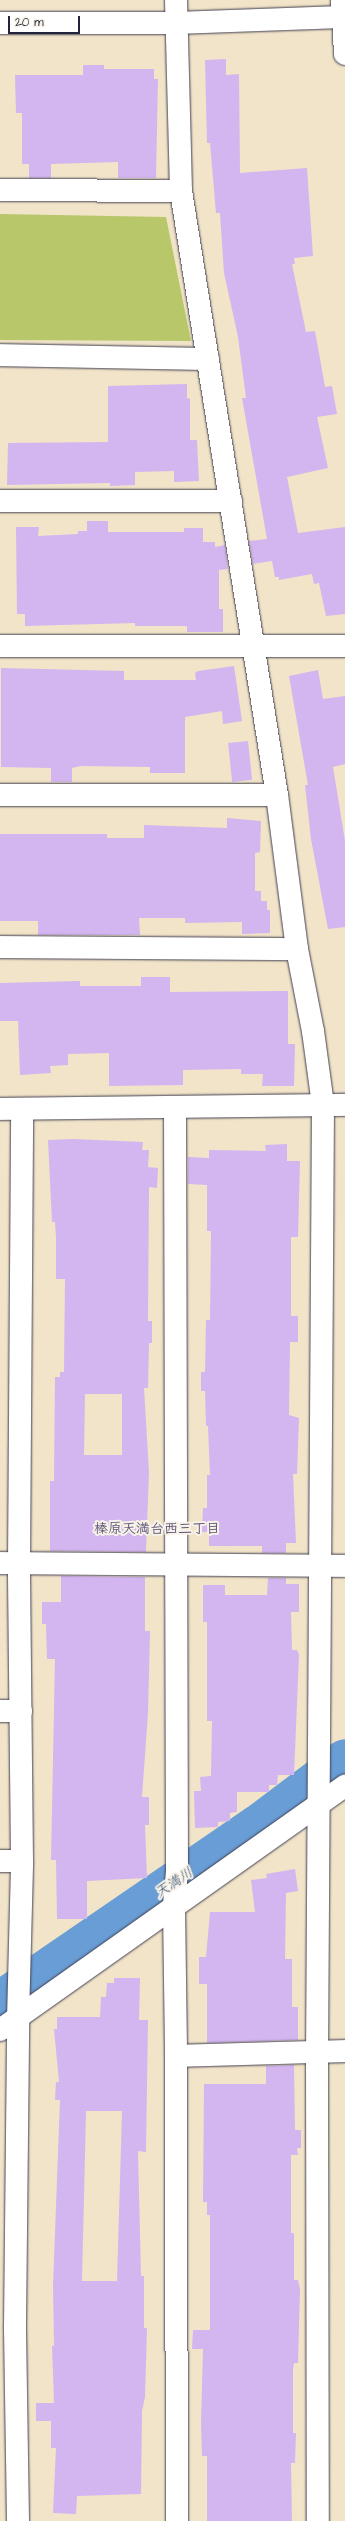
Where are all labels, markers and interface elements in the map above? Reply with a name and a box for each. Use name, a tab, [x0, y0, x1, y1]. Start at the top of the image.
scale bar	[10, 8, 82, 34]
text: 20 m	[15, 14, 44, 31]
district label: 榛原天満台西三丁目	[94, 1521, 220, 1537]
water label: 天満川	[152, 1864, 196, 1902]

